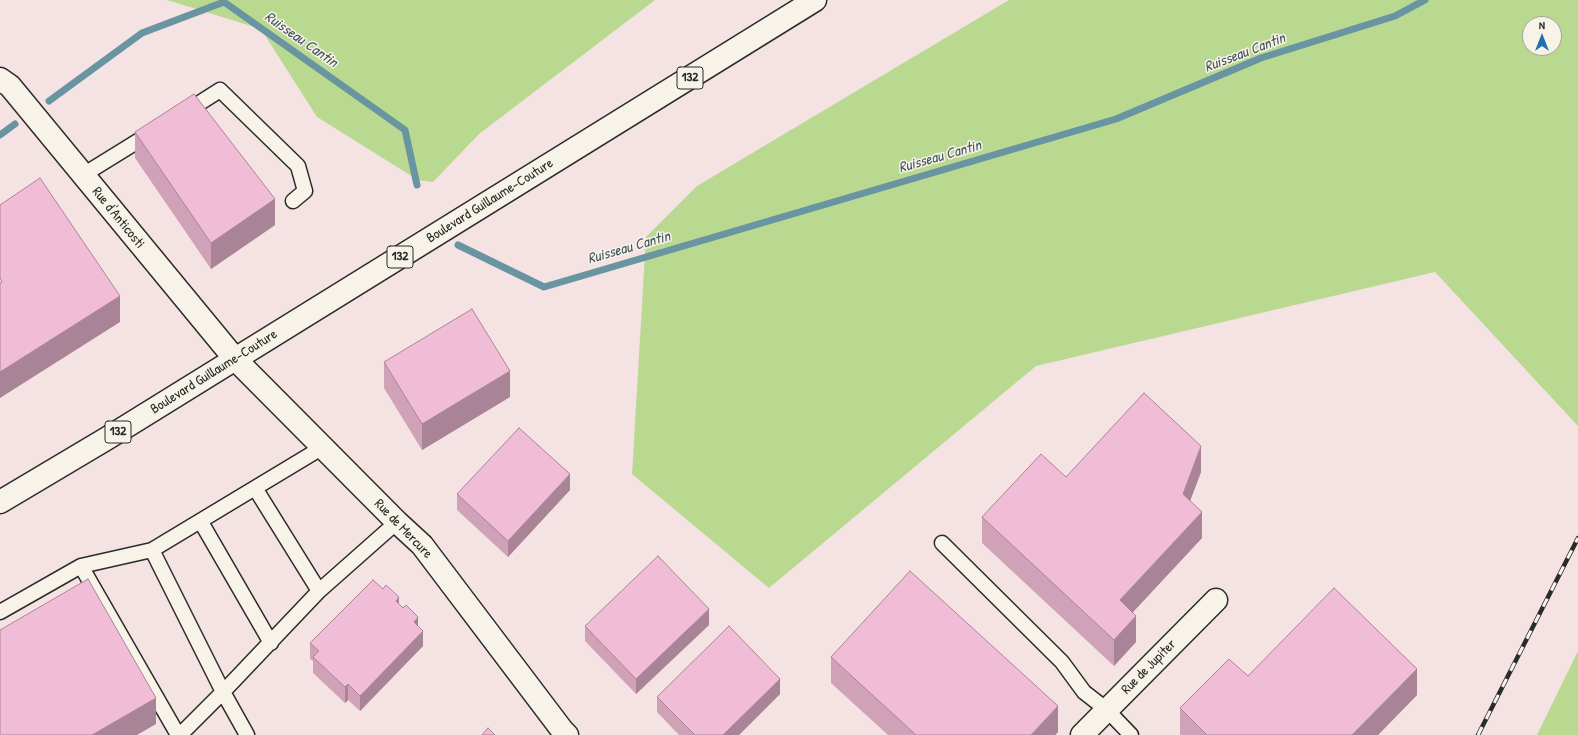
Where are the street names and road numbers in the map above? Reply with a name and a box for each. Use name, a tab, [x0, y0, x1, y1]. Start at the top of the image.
road number: 132	[677, 67, 703, 89]
street label: Boulevard Guillaume-Couture	[423, 155, 557, 247]
street label: Rue d'Anticosti	[88, 184, 148, 252]
road number: 132	[387, 246, 413, 268]
street label: Boulevard Guillaume-Couture	[147, 326, 281, 418]
road number: 132	[105, 421, 131, 443]
street label: Rue de Mercure	[370, 496, 436, 562]
street label: Rue de Jupiter	[1118, 636, 1180, 698]

